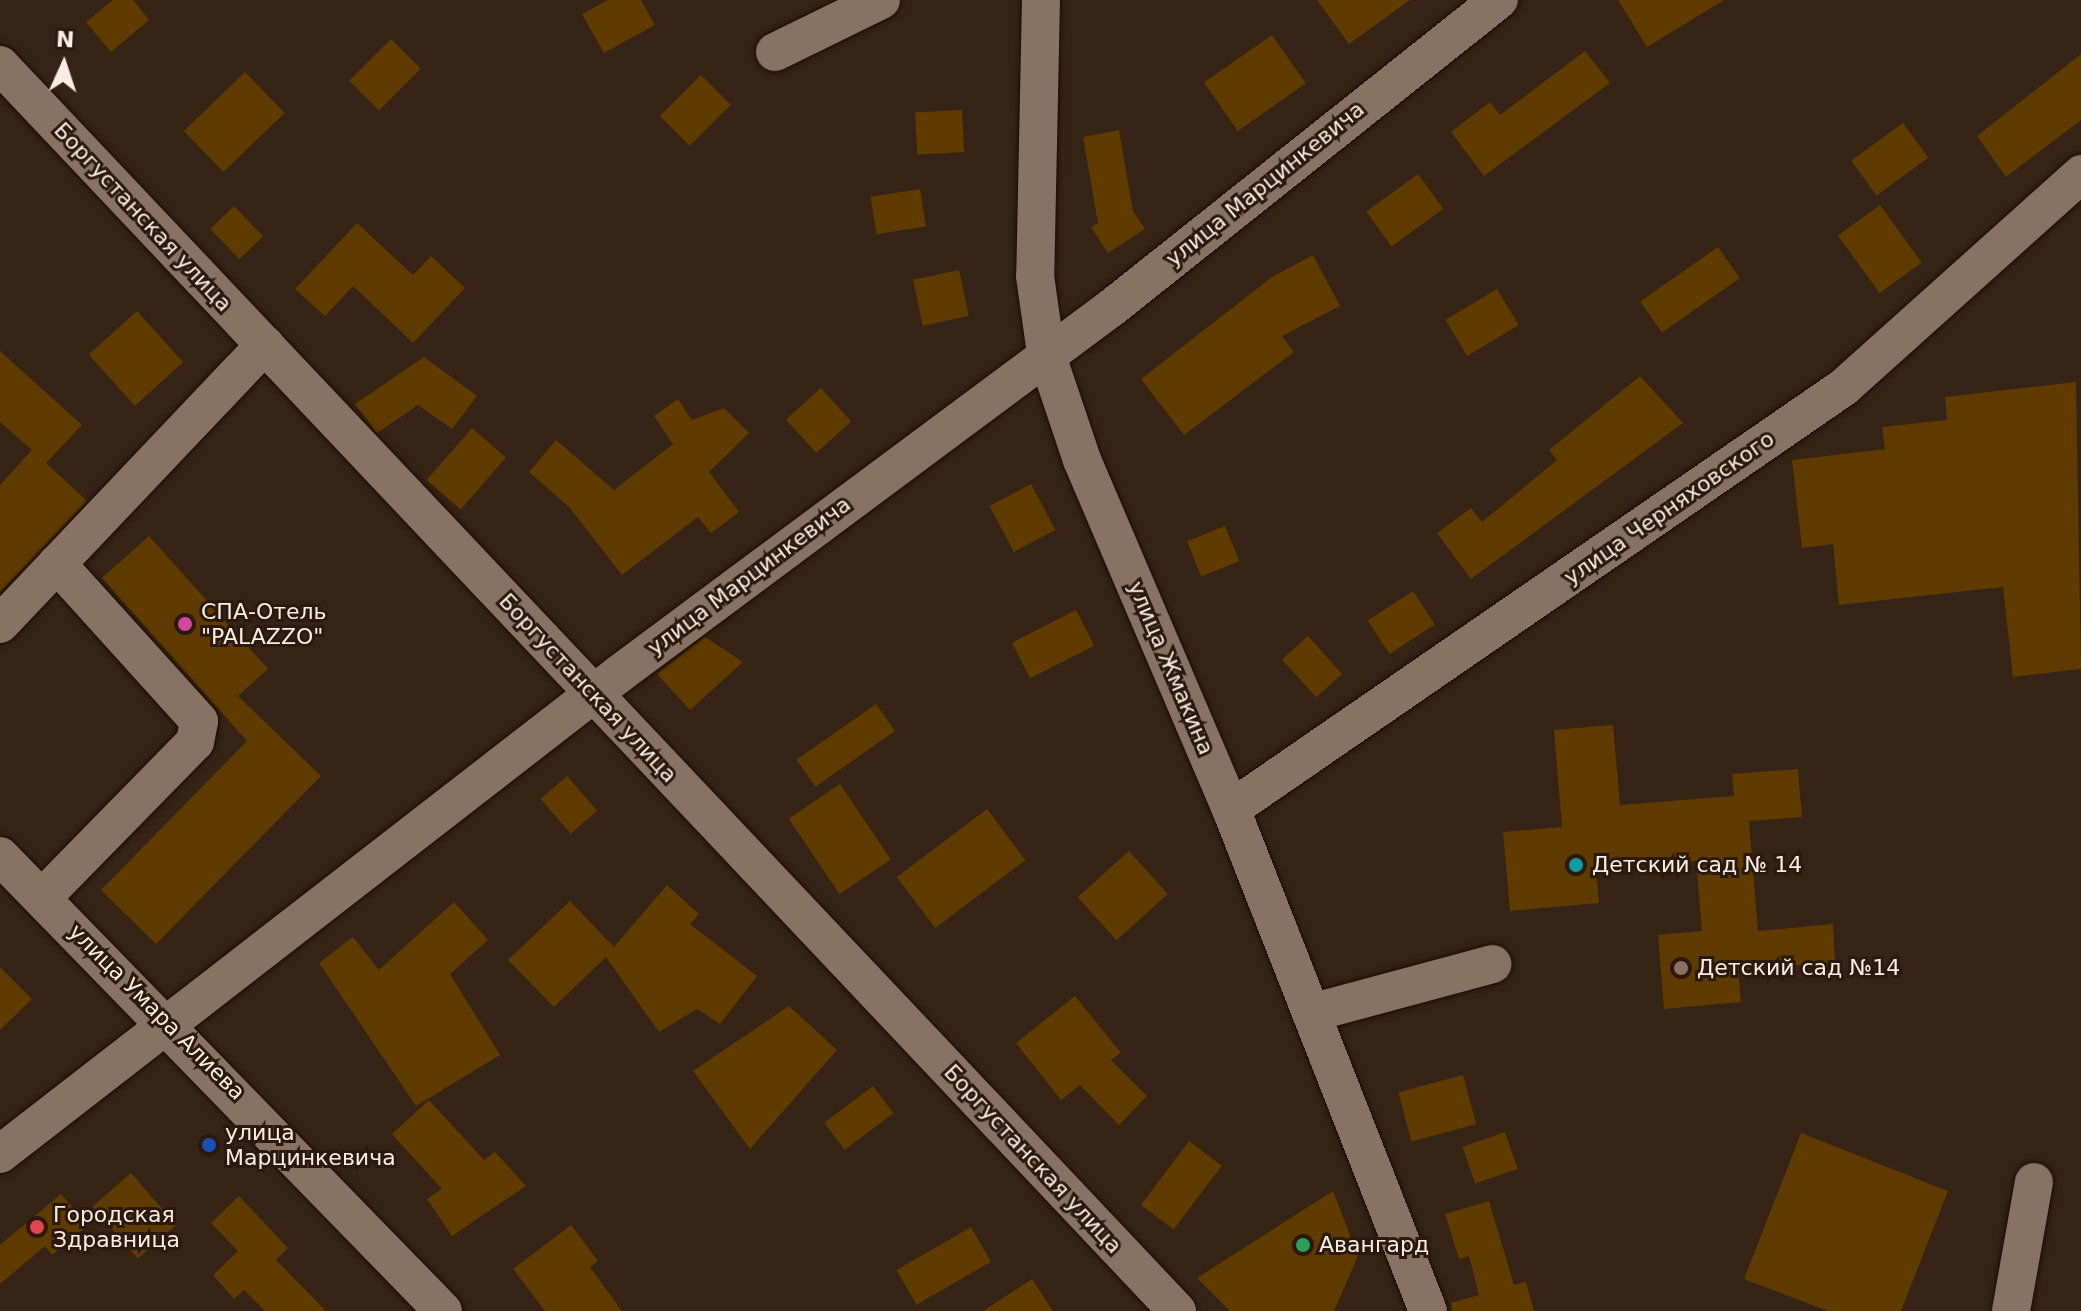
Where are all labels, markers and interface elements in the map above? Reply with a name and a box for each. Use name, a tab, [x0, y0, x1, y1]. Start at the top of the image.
north arrow	[24, 24, 104, 104]
text: N	[55, 27, 75, 52]
street label: улица Марцинкевича	[1161, 96, 1369, 272]
street label: Боргустанская улица	[49, 117, 237, 317]
street label: улица Черняховского	[1559, 425, 1779, 591]
street label: улица Марцинкевича	[642, 491, 856, 661]
street label: улица Жмакина	[1123, 577, 1219, 759]
street label: Боргустанская улица	[494, 588, 682, 788]
place label: СПА-Отель "PALAZZO"	[201, 598, 327, 650]
marker: СПА-Отель "PALAZZO"	[176, 615, 194, 633]
place label: Детский сад № 14	[1592, 852, 1802, 878]
marker: Детский сад № 14	[1567, 856, 1585, 874]
street label: улица Умара Алиева	[63, 918, 251, 1106]
place label: Детский сад №14	[1697, 955, 1900, 981]
marker: Детский сад №14	[1672, 959, 1690, 977]
street label: Боргустанская улица	[939, 1059, 1127, 1259]
place label: улица Марцинкевича	[225, 1119, 396, 1170]
marker: улица Марцинкевича	[200, 1136, 218, 1154]
place label: Городская Здравница	[53, 1201, 180, 1252]
marker: Городская Здравница	[28, 1218, 46, 1236]
place label: Авангард	[1319, 1232, 1429, 1258]
marker: Авангард	[1294, 1236, 1312, 1254]

